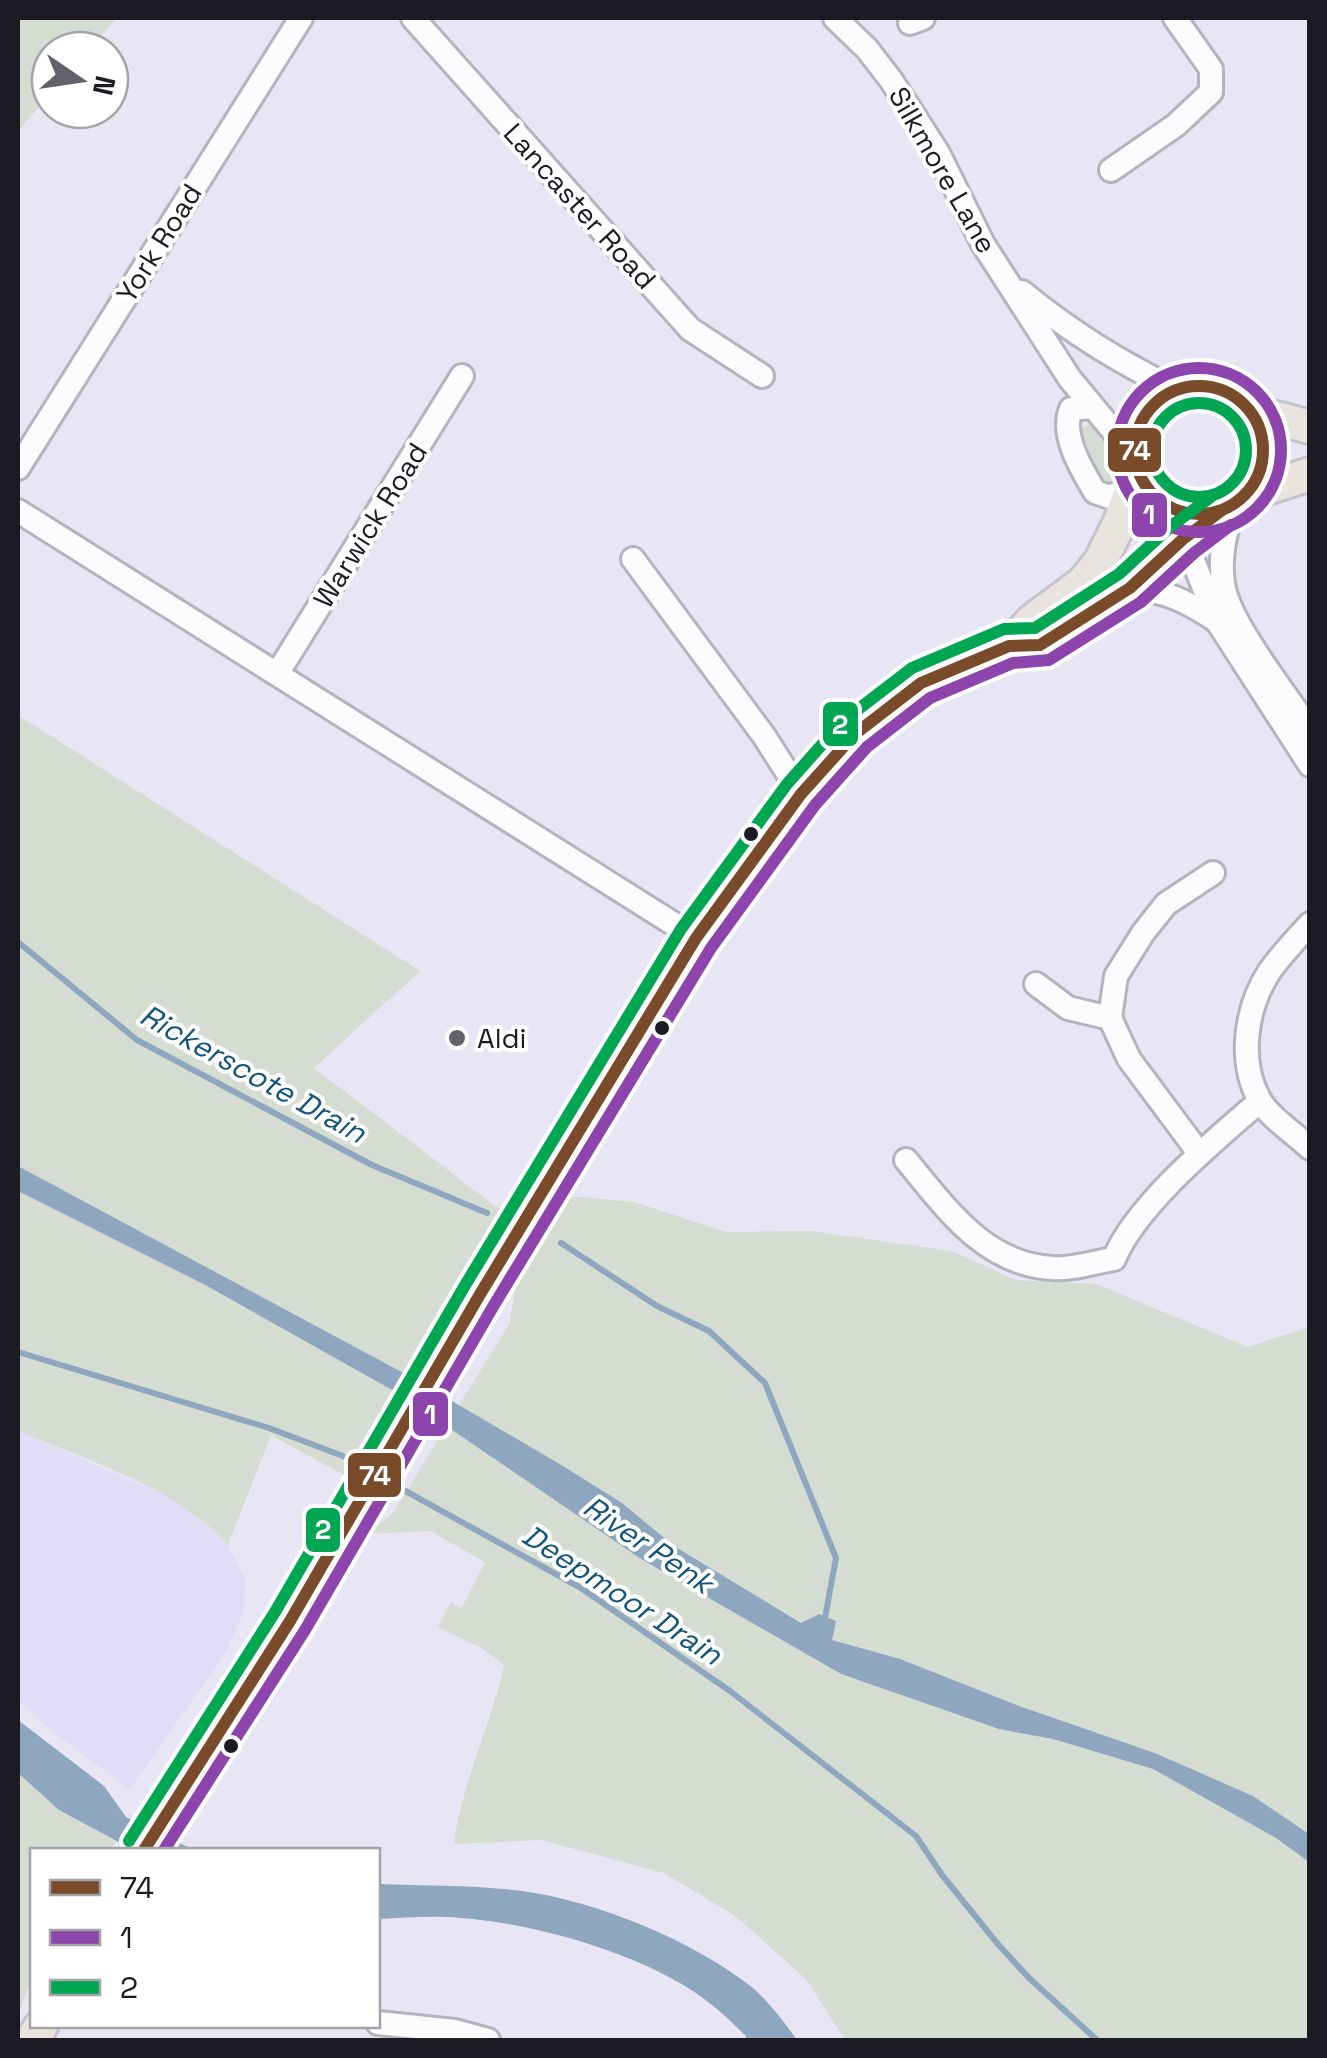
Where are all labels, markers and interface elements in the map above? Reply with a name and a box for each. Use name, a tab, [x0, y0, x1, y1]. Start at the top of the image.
north arrow	[30, 30, 130, 130]
text: N	[85, 72, 124, 99]
street label: Silkmore Lane	[881, 80, 1005, 260]
street label: Lancaster Road	[496, 115, 664, 297]
street label: York Road	[108, 177, 210, 309]
line badge: 74	[1106, 426, 1163, 474]
text: 74	[1119, 432, 1151, 468]
street label: Warwick Road	[305, 436, 435, 614]
line badge: 1	[1130, 491, 1169, 539]
text: 1	[1143, 496, 1155, 532]
line badge: 2	[821, 700, 860, 748]
text: 2	[832, 706, 848, 742]
unlabelled marker	[741, 824, 761, 844]
water label: Rickerscote Drain	[133, 995, 374, 1152]
unlabelled marker	[652, 1018, 672, 1038]
place label: Aldi	[477, 1020, 526, 1056]
marker: Aldi	[446, 1027, 468, 1049]
line badge: 1	[411, 1390, 450, 1438]
text: 1	[424, 1396, 436, 1432]
line badge: 74	[346, 1451, 403, 1499]
text: 74	[359, 1457, 391, 1493]
water label: River Penk	[576, 1487, 723, 1604]
line badge: 2	[304, 1506, 342, 1554]
text: 2	[315, 1511, 331, 1547]
water label: Deepmoor Drain	[515, 1516, 730, 1674]
unlabelled marker	[221, 1736, 241, 1756]
legend	[30, 1848, 380, 2028]
text: 74	[120, 1868, 154, 1907]
text: 1	[120, 1918, 133, 1957]
text: 2	[120, 1968, 138, 2007]

